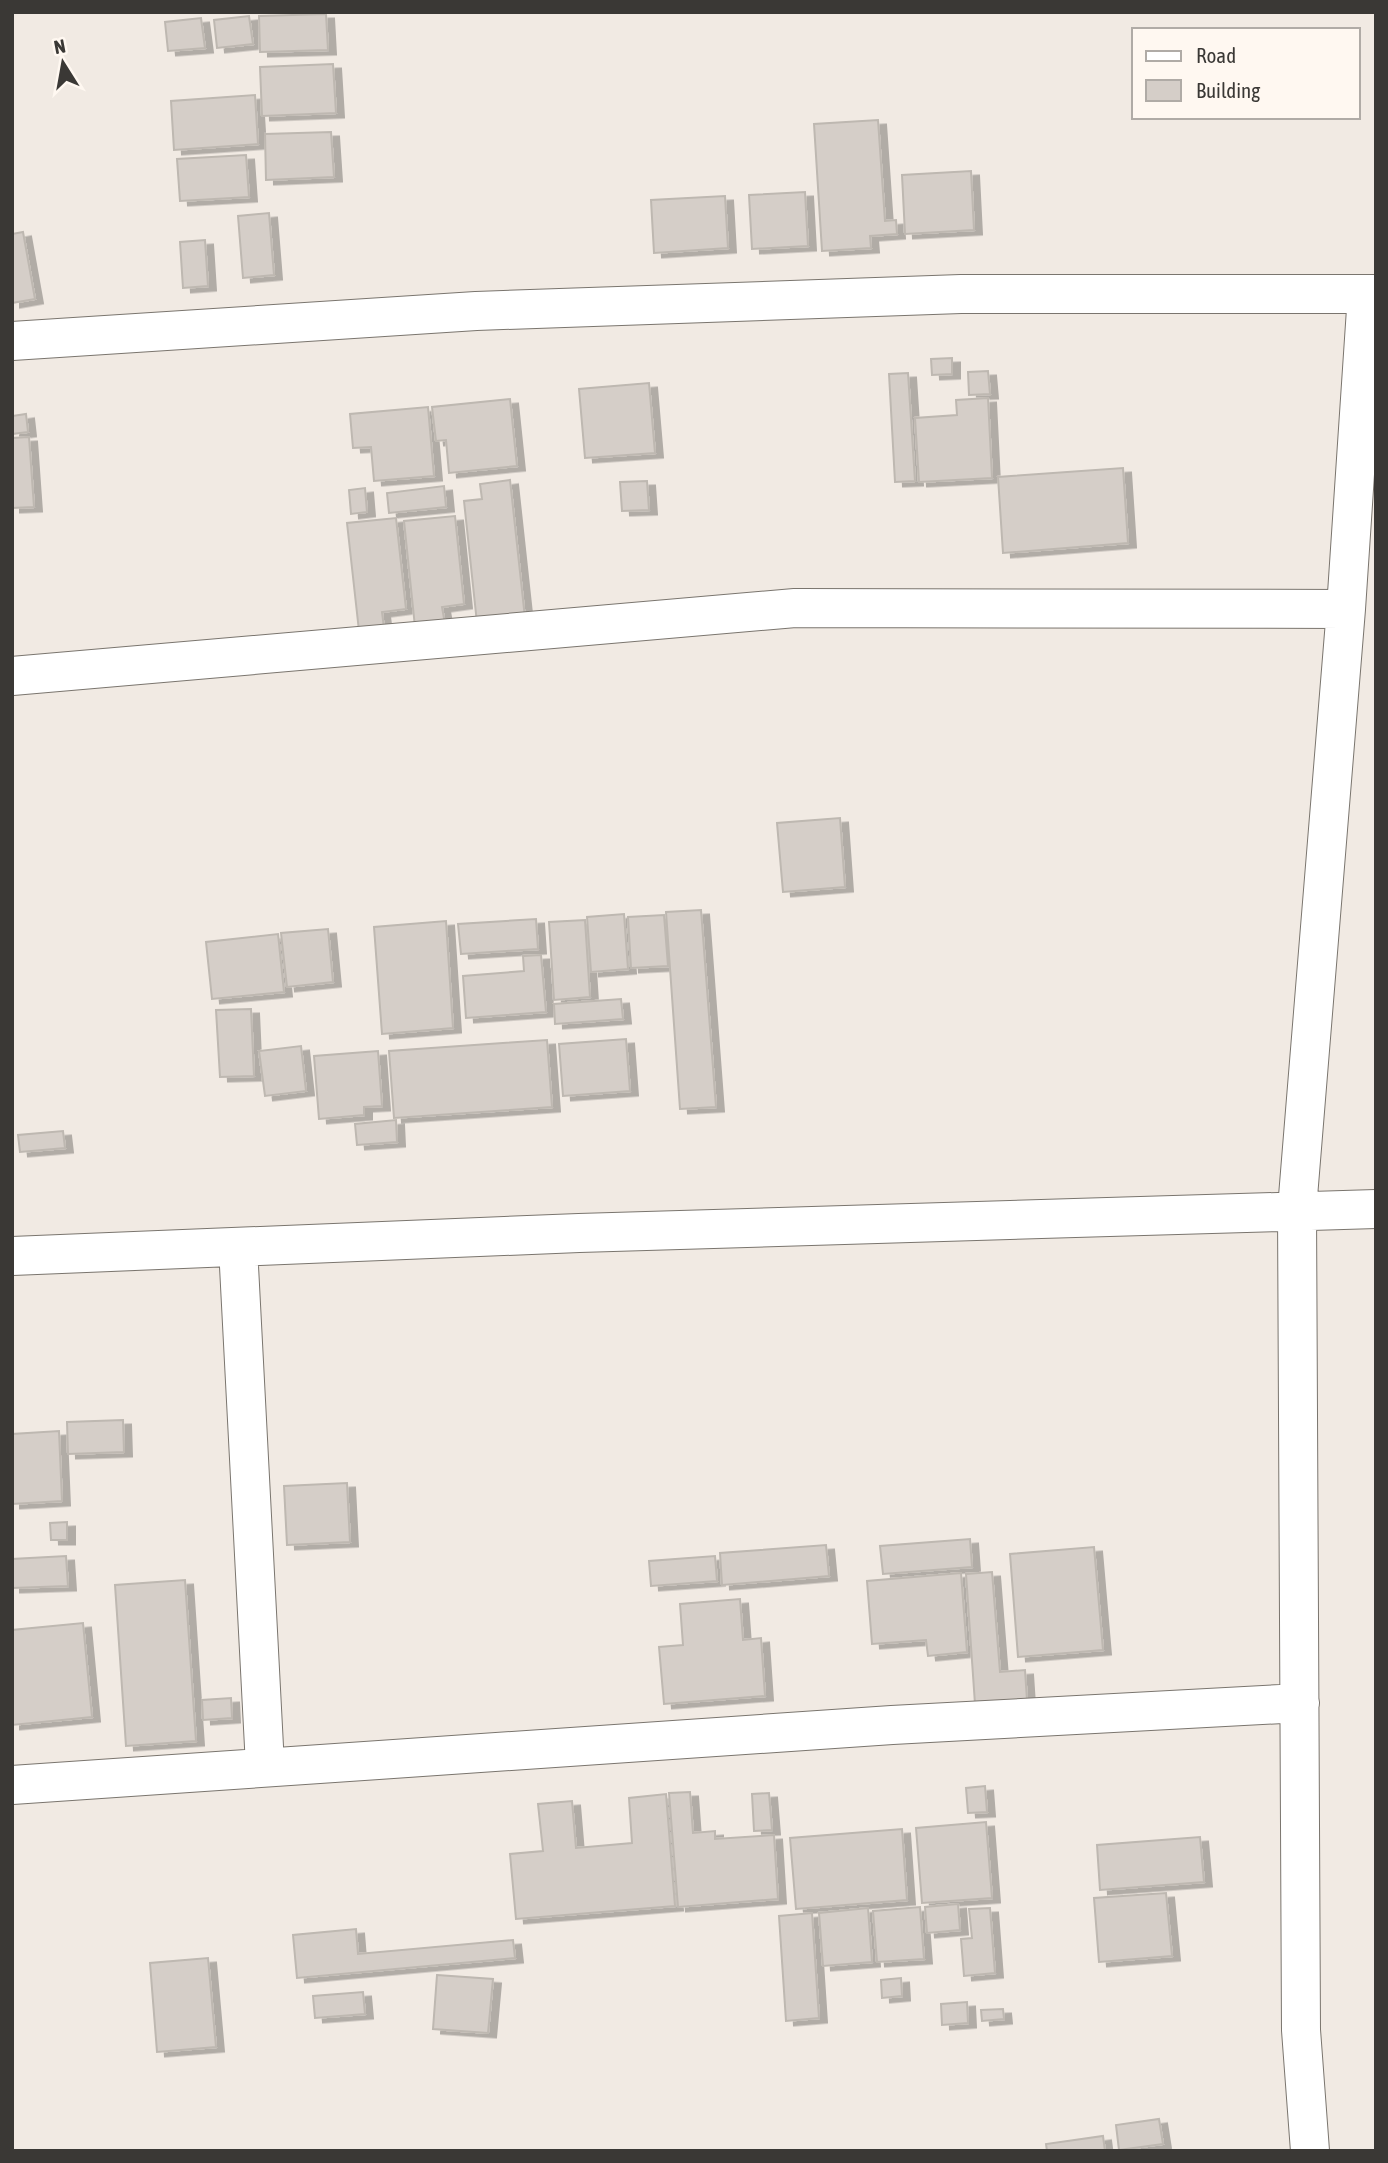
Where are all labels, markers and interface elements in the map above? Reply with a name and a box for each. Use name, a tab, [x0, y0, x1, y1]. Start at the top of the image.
north arrow	[28, 28, 98, 98]
legend	[1132, 28, 1360, 119]
text: N	[52, 34, 67, 58]
text: Road	[1196, 43, 1236, 67]
text: Building	[1196, 78, 1260, 102]

